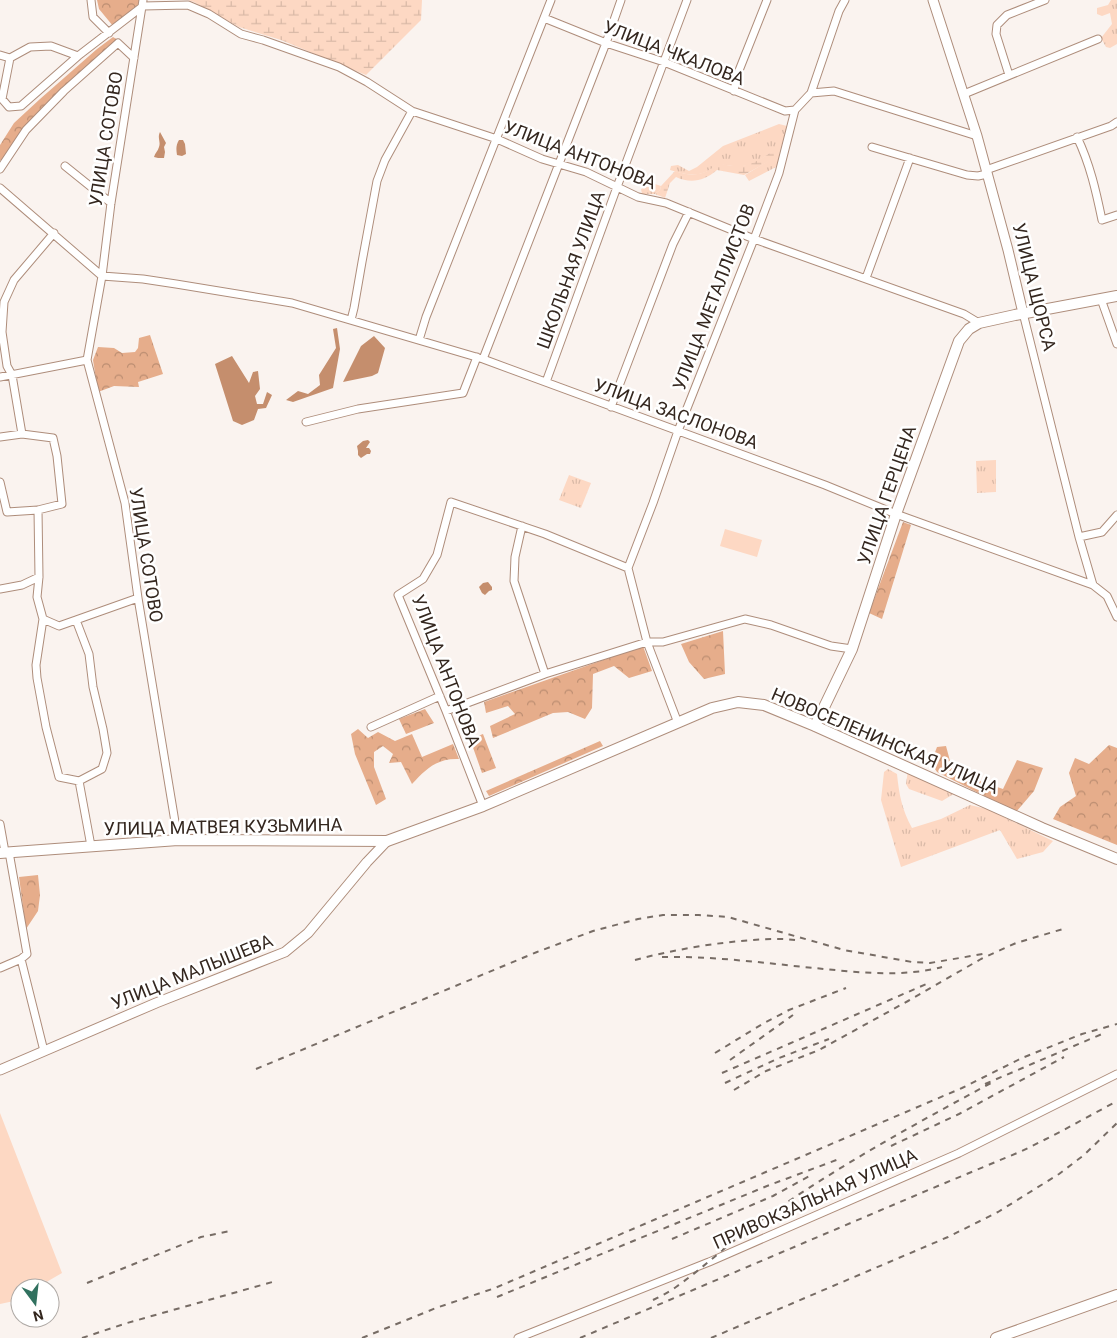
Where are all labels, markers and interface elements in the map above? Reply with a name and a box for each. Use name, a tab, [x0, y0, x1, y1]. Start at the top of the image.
street label: УЛИЦА ЧКАЛОВА	[600, 16, 748, 89]
street label: УЛИЦА СОТОВО	[84, 70, 127, 208]
street label: УЛИЦА АНТОНОВА	[501, 116, 659, 193]
street label: ШКОЛЬНАЯ УЛИЦА	[532, 188, 609, 352]
street label: УЛИЦА МЕТАЛЛИСТОВ	[668, 201, 759, 393]
street label: УЛИЦА ЩОРСА	[1008, 221, 1061, 353]
street label: УЛИЦА ЗАСЛОНОВА	[591, 374, 761, 453]
street label: УЛИЦА ГЕРЦЕНА	[853, 422, 920, 567]
street label: УЛИЦА СОТОВО	[125, 486, 168, 624]
street label: УЛИЦА АНТОНОВА	[408, 592, 485, 750]
street label: НОВОСЕЛЕНИНСКАЯ УЛИЦА	[768, 683, 1002, 798]
street label: УЛИЦА МАТВЕЯ КУЗЬМИНА	[104, 814, 343, 839]
street label: УЛИЦА МАЛЫШЕВА	[108, 929, 276, 1014]
street label: ПРИВОКЗАЛЬНАЯ УЛИЦА	[710, 1144, 920, 1253]
north arrow	[10, 1278, 60, 1328]
text: N	[32, 1307, 45, 1325]

